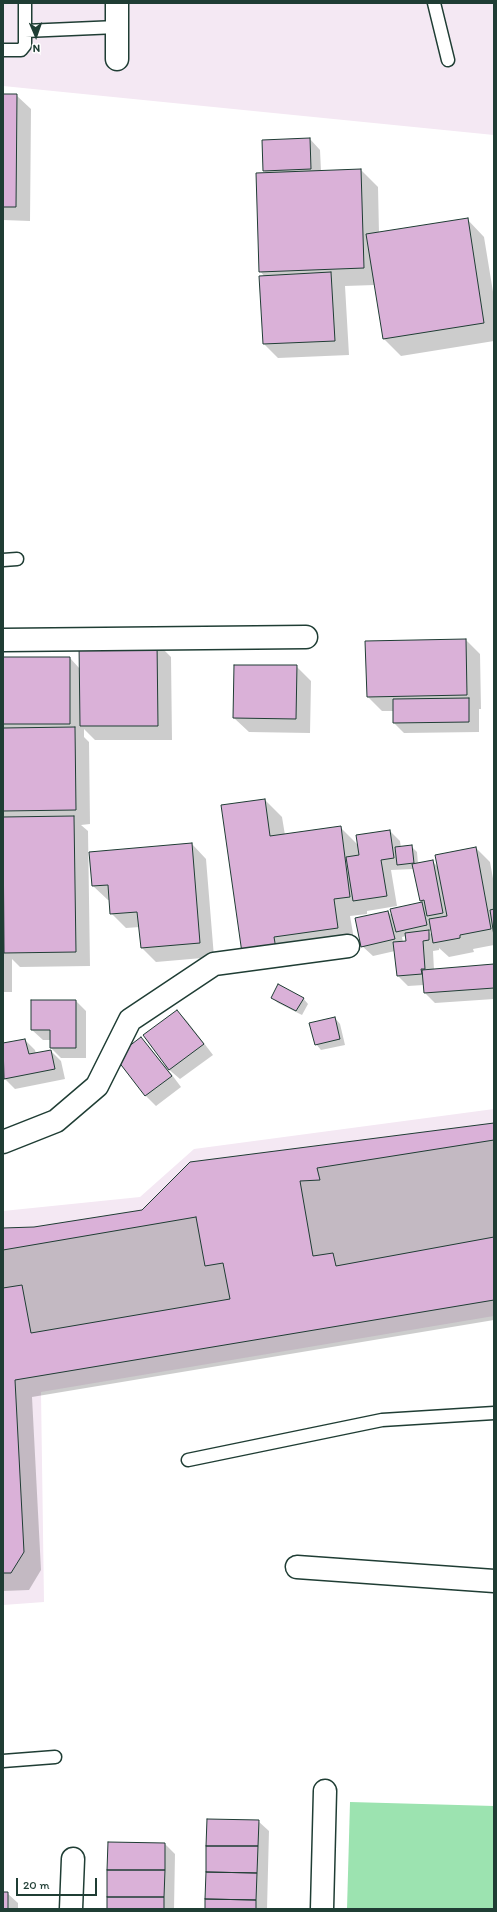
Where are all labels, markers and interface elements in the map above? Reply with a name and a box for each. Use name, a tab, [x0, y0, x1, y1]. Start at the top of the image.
north arrow	[16, 16, 56, 56]
text: N	[32, 42, 40, 55]
scale bar	[18, 1870, 99, 1896]
text: 20 m	[23, 1878, 50, 1892]

